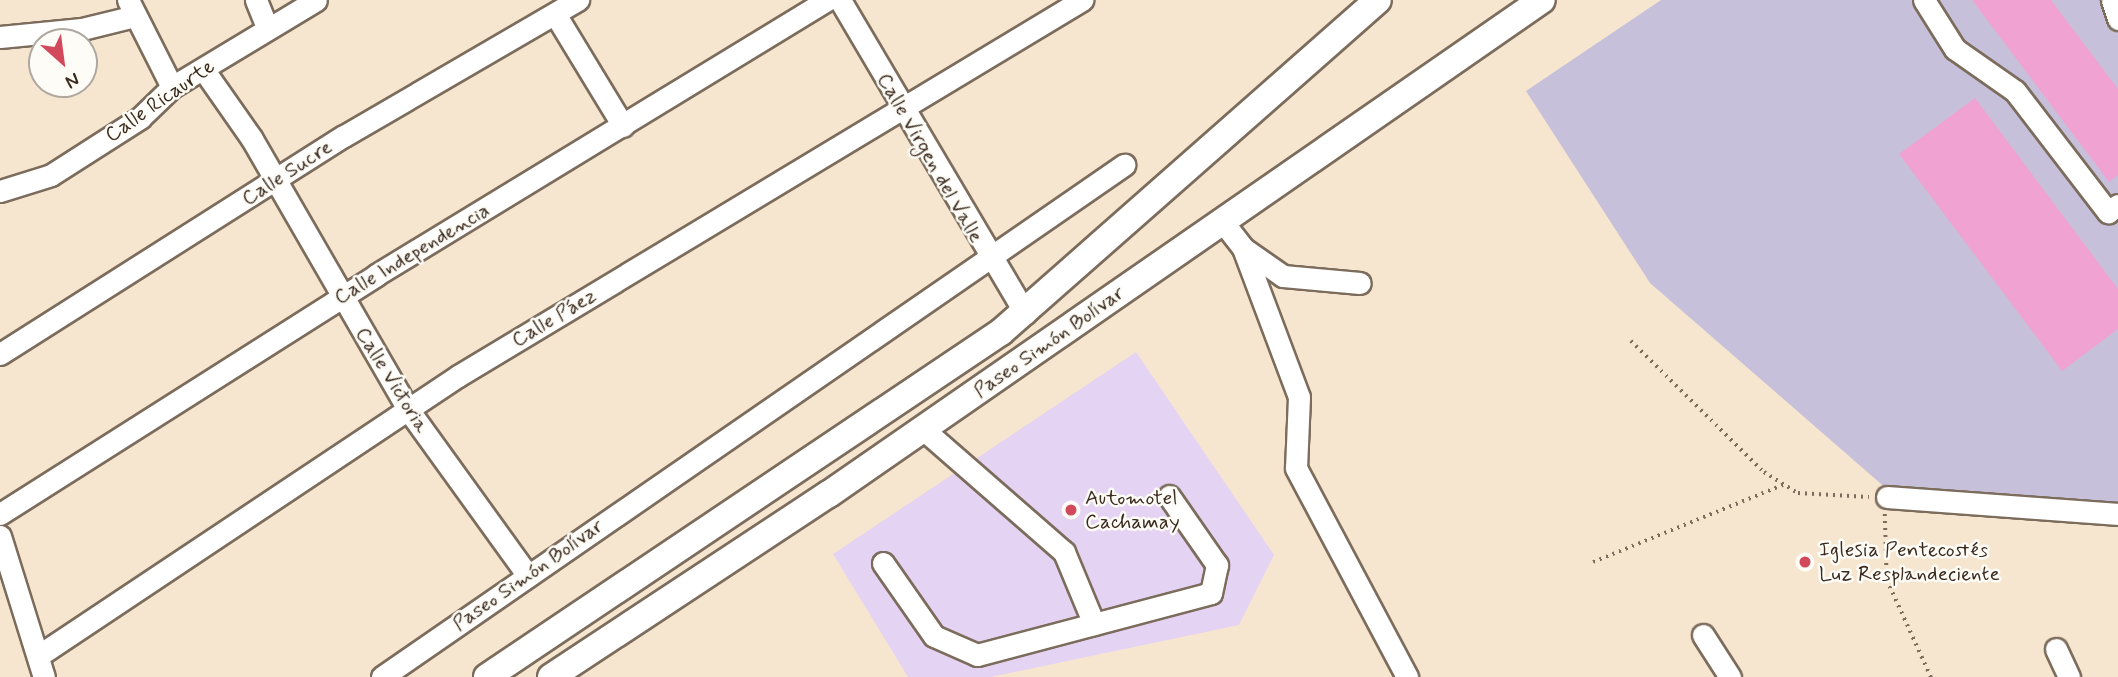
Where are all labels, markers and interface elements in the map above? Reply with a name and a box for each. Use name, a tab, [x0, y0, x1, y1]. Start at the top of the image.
north arrow	[28, 28, 98, 98]
street label: Calle Ricaurte	[99, 53, 221, 149]
text: N	[61, 66, 84, 94]
street label: Calle Virgen del Valle	[872, 70, 988, 246]
street label: Calle Sucre	[238, 135, 336, 211]
street label: Calle Independencia	[327, 196, 497, 312]
street label: Paseo Simón Bolívar	[968, 280, 1130, 404]
street label: Calle Páez	[507, 283, 601, 353]
street label: Calle Victoria	[350, 323, 434, 437]
place label: Automotel Cachamay	[1085, 485, 1180, 535]
marker: Automotel Cachamay	[1063, 502, 1079, 518]
street label: Paseo Simón Bolívar	[447, 513, 609, 637]
place label: Iglesia Pentecostés Luz Resplandeciente	[1819, 537, 1999, 587]
marker: Iglesia Pentecostés Luz Resplandeciente	[1797, 554, 1813, 570]

